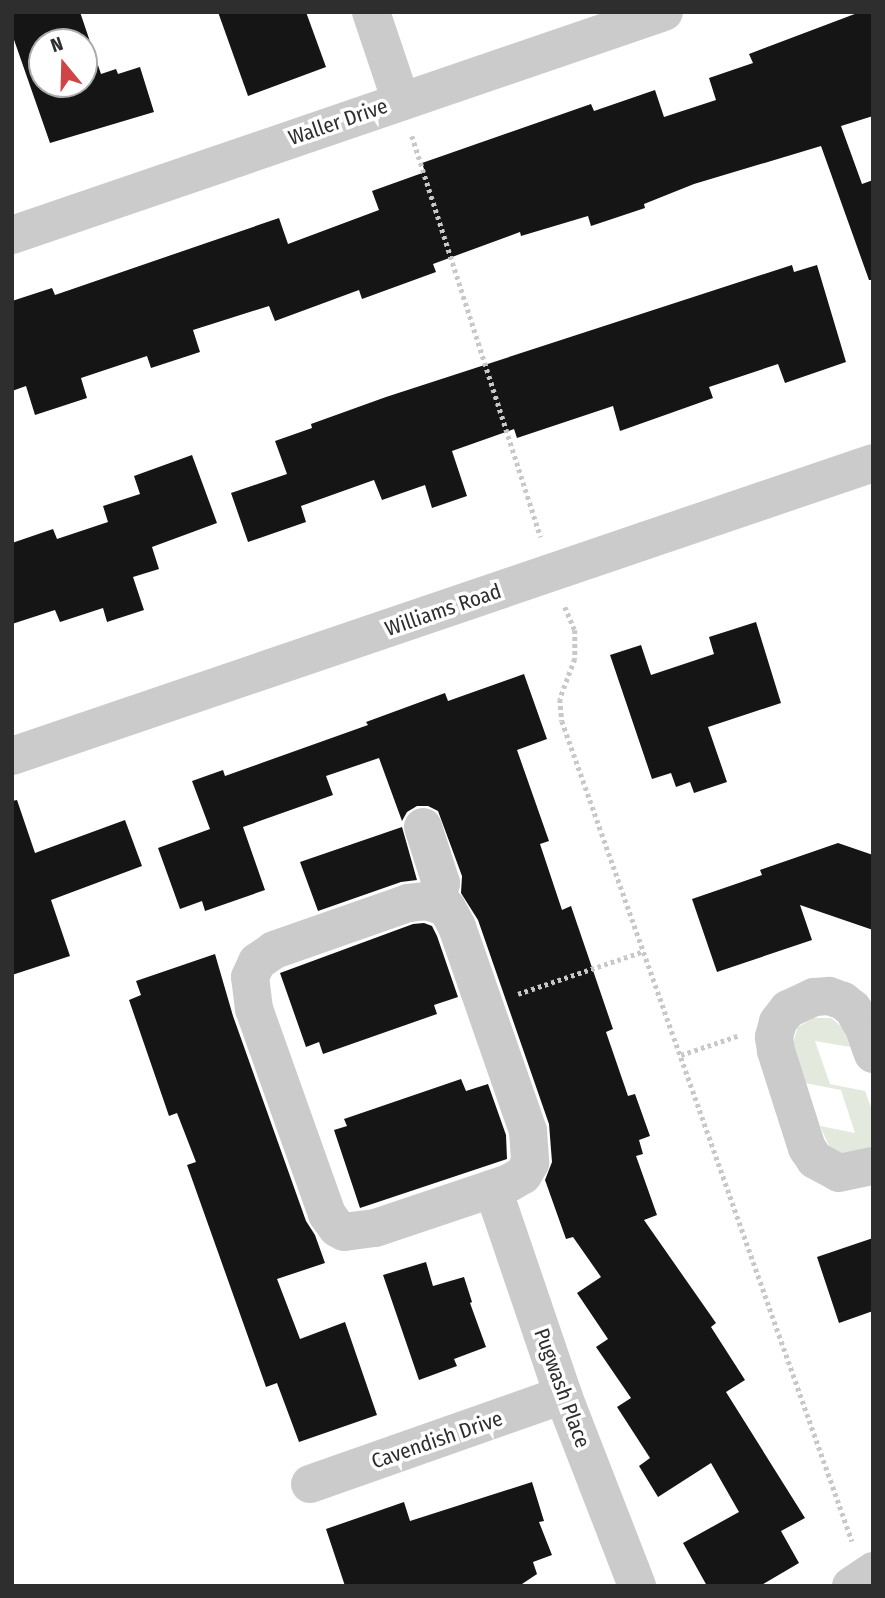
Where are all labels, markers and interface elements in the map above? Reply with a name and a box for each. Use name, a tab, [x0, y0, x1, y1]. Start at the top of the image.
north arrow	[28, 28, 98, 98]
text: N	[48, 32, 66, 57]
street label: Waller Drive	[285, 93, 391, 151]
street label: Williams Road	[382, 578, 504, 642]
street label: Pugwash Place	[529, 1325, 595, 1451]
street label: Cavendish Drive	[368, 1406, 506, 1474]

